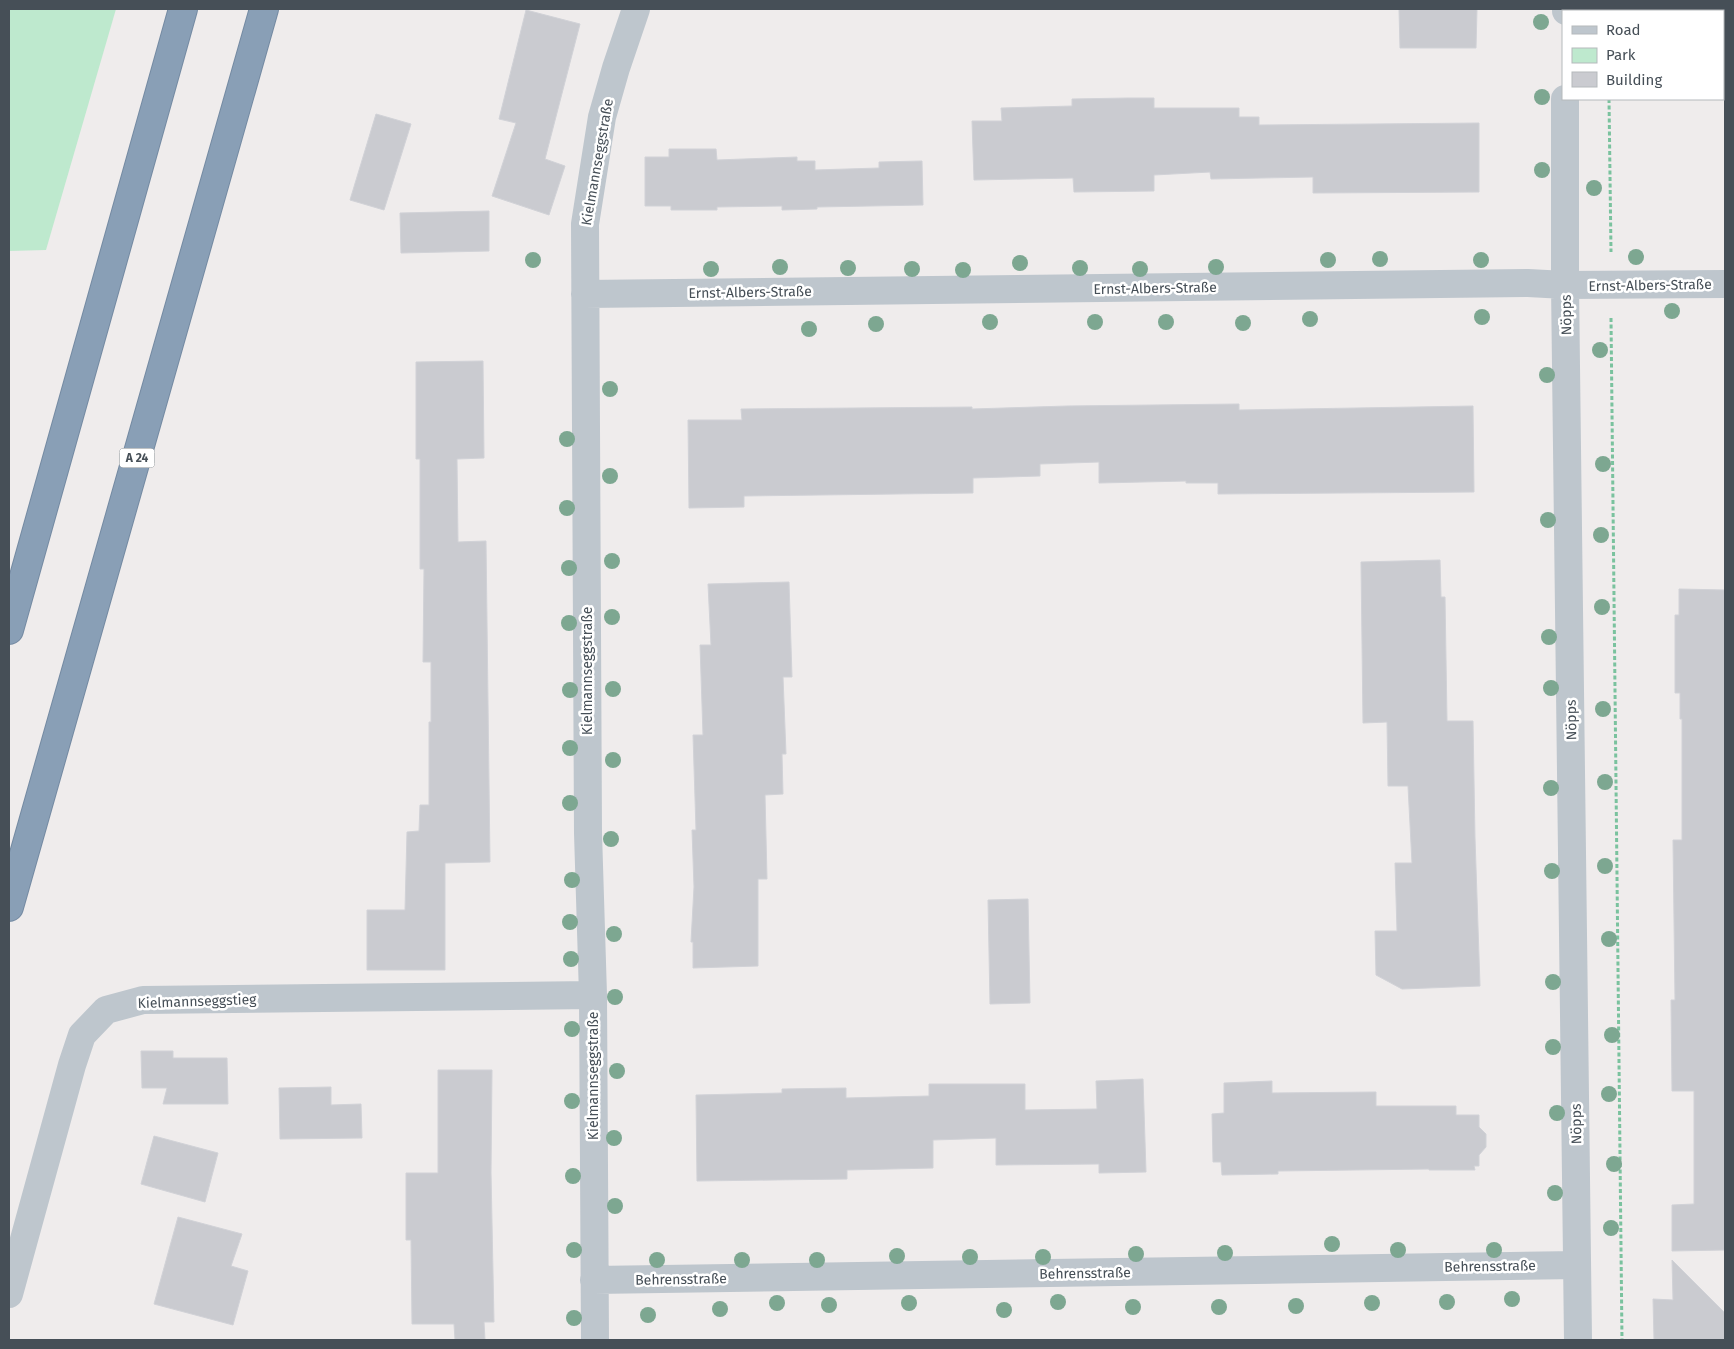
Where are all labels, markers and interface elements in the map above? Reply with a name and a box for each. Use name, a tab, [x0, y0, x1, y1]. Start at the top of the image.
legend	[1562, 10, 1724, 100]
text: Road	[1606, 21, 1641, 39]
text: Park	[1606, 46, 1636, 64]
text: Building	[1606, 71, 1662, 89]
street label: Kielmannseggstraße	[578, 97, 617, 227]
street label: Ernst-Albers-Straße	[1588, 276, 1712, 295]
street label: Ernst-Albers-Straße	[1093, 279, 1217, 298]
street label: Ernst-Albers-Straße	[688, 283, 812, 302]
street label: Nöpps	[1558, 294, 1575, 336]
road number: A 24	[120, 448, 154, 468]
street label: Kielmannseggstraße	[579, 607, 596, 735]
street label: Nöpps	[1563, 699, 1580, 741]
street label: Kielmannseggstieg	[137, 991, 258, 1012]
street label: Kielmannseggstraße	[585, 1012, 602, 1140]
street label: Nöpps	[1568, 1103, 1585, 1145]
street label: Behrensstraße	[1444, 1257, 1536, 1276]
street label: Behrensstraße	[1039, 1264, 1131, 1283]
street label: Behrensstraße	[635, 1270, 727, 1289]

